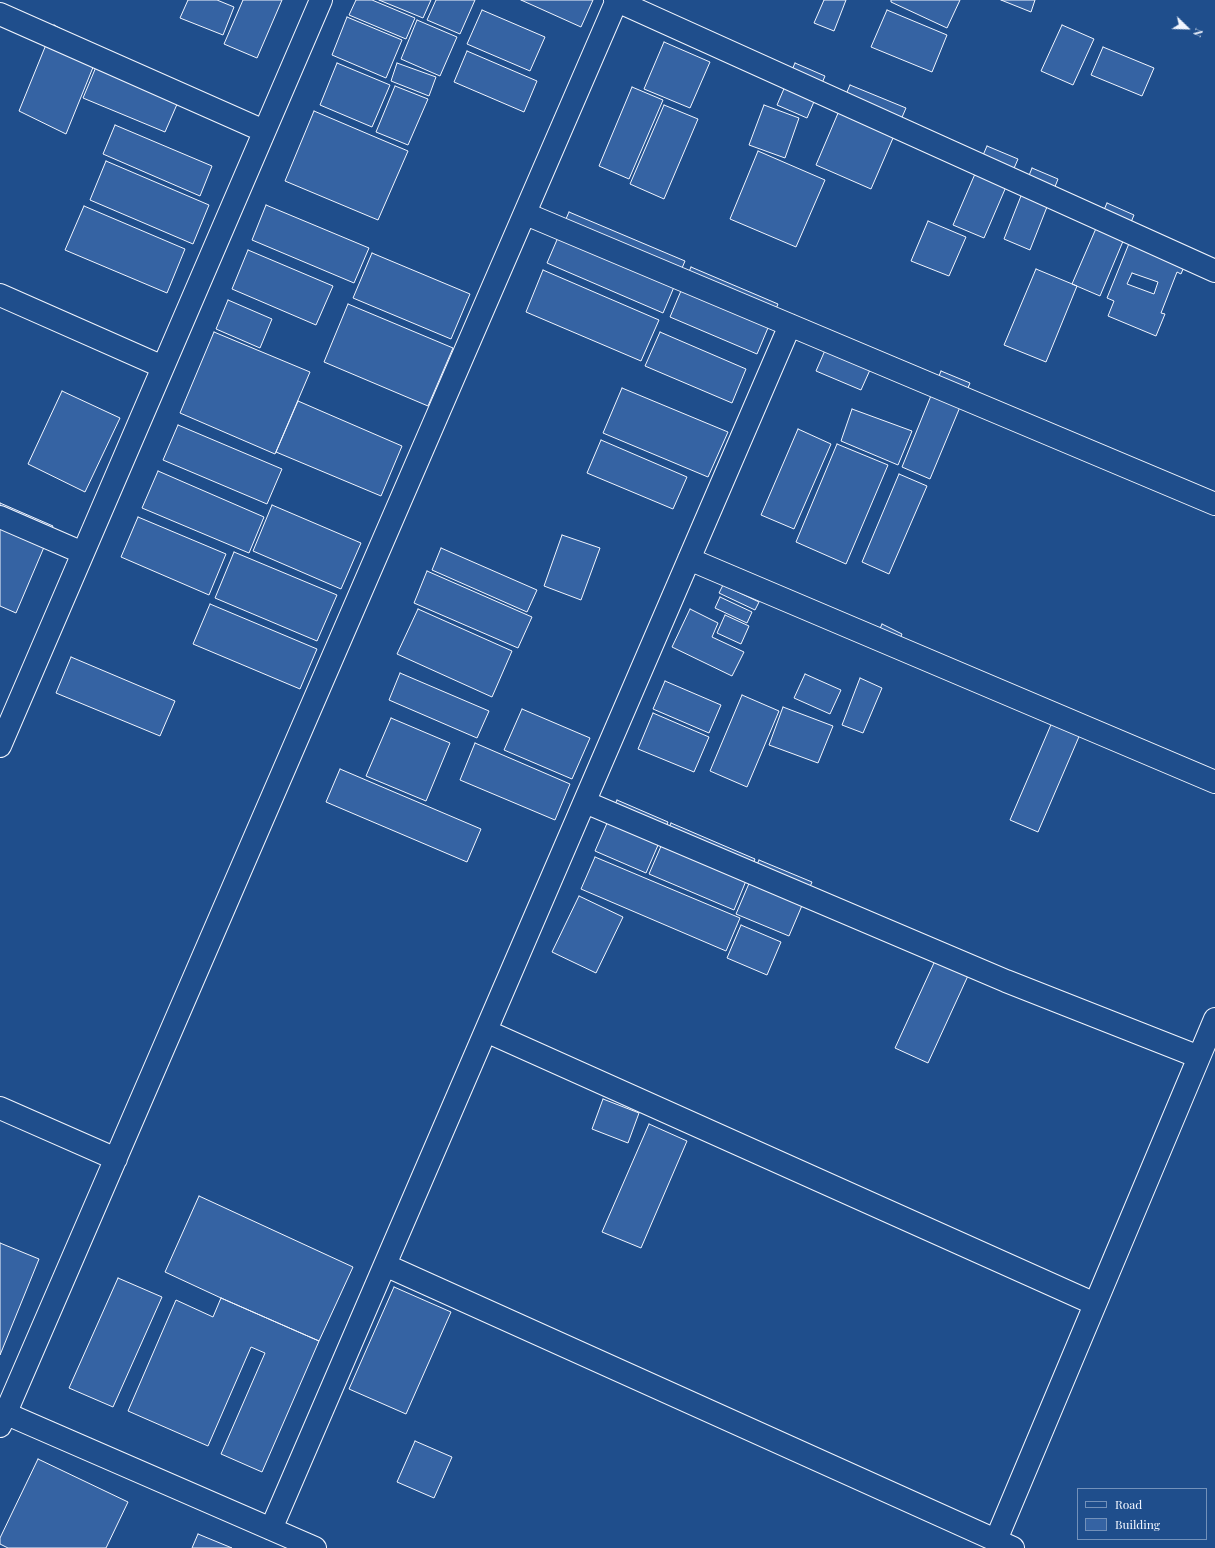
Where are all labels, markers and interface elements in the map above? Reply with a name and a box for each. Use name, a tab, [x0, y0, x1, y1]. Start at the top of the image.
north arrow	[1167, 8, 1207, 48]
text: N	[1190, 26, 1207, 39]
legend	[1077, 1488, 1207, 1540]
text: Road	[1115, 1496, 1142, 1512]
text: Building	[1115, 1516, 1160, 1532]

